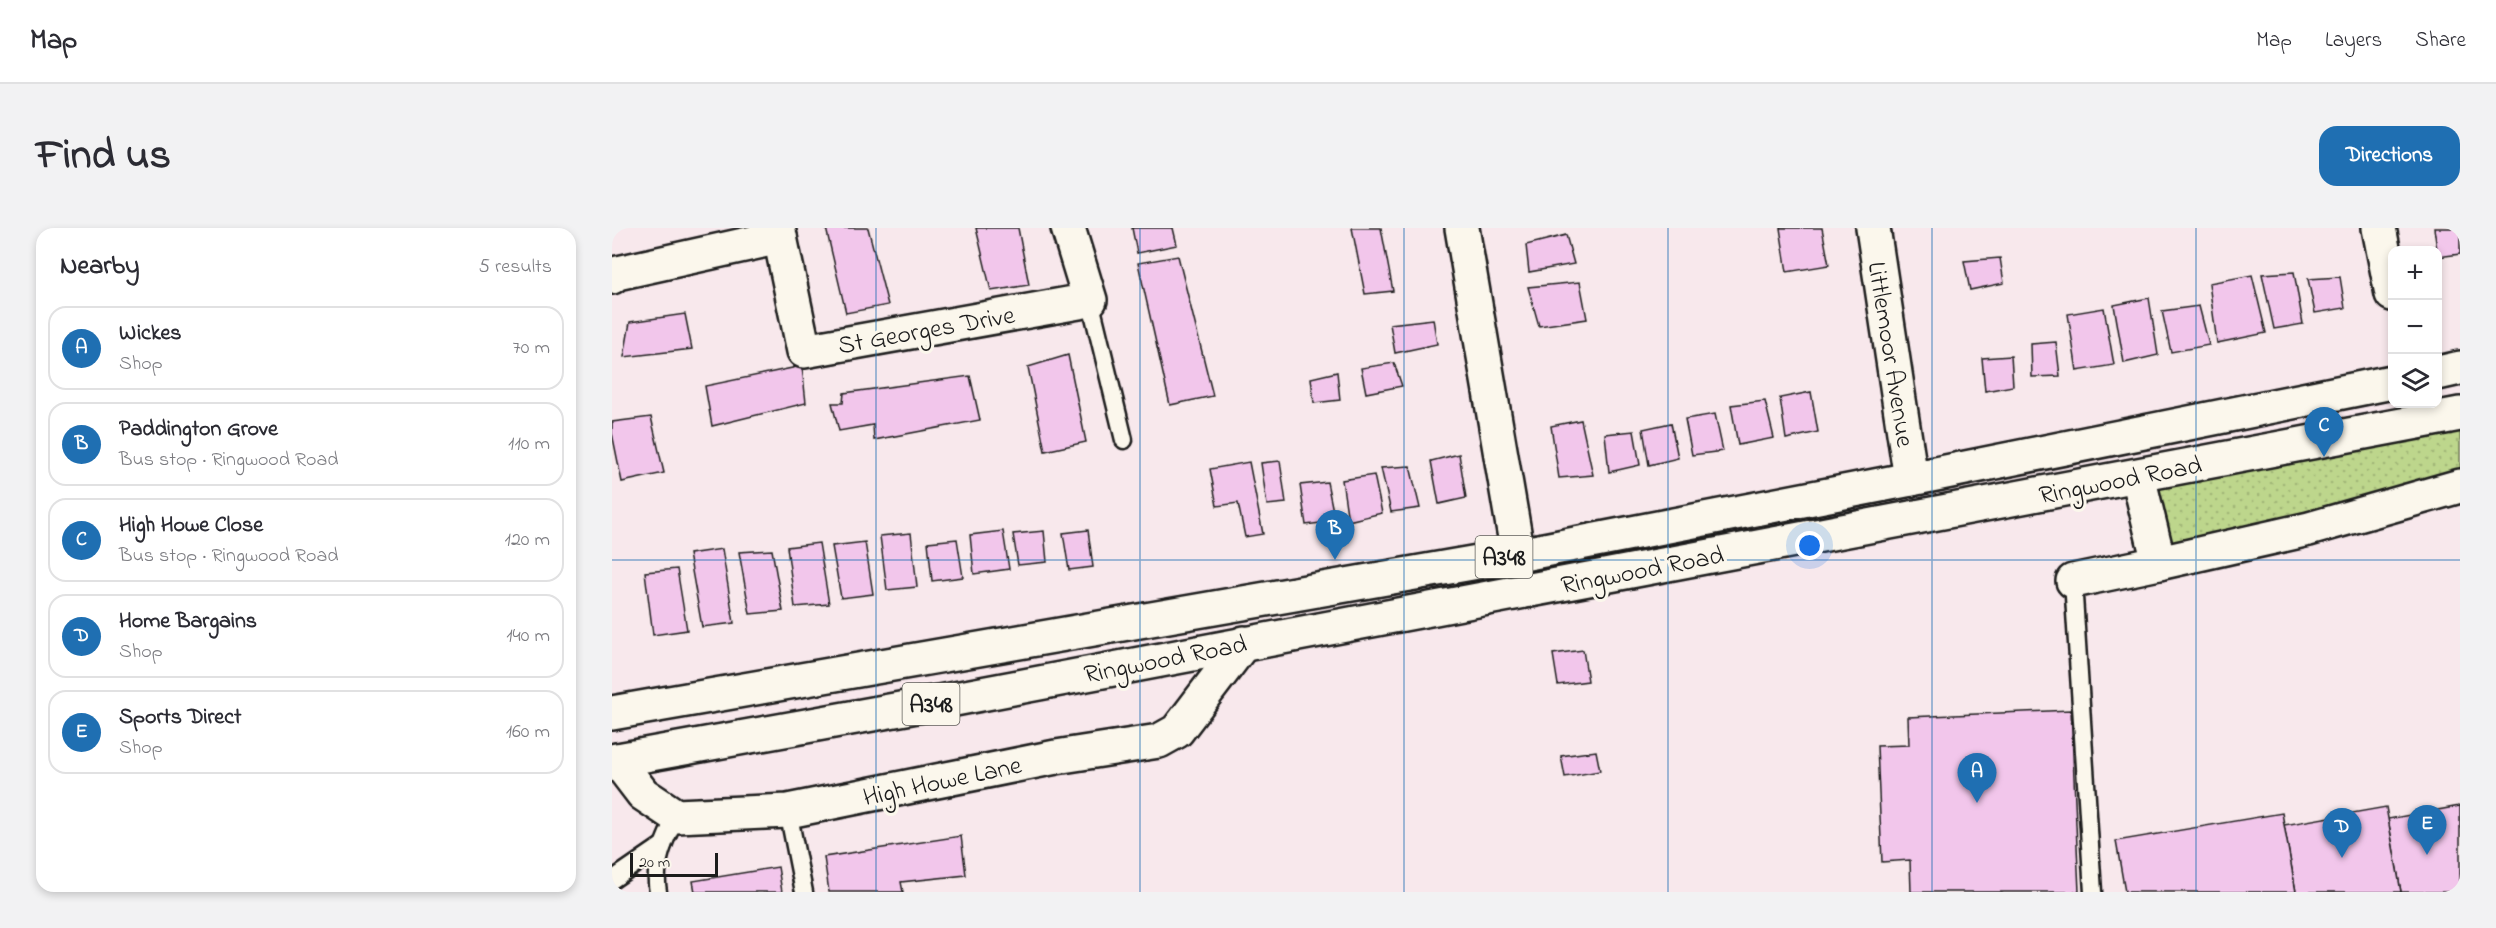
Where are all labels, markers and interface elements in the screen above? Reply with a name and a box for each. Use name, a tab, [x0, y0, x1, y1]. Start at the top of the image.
text: Map	[30, 21, 77, 62]
text: Map	[2256, 26, 2292, 56]
text: Layers	[2325, 26, 2382, 56]
text: Share	[2415, 26, 2466, 56]
text: Find us	[36, 126, 171, 187]
button: Directions	[2319, 126, 2460, 186]
map controls	[2388, 246, 2442, 408]
button: +	[2388, 246, 2442, 300]
text: Nearby	[60, 248, 139, 286]
text: 5 results	[479, 253, 552, 282]
street label: Littlemoor Avenue	[1856, 259, 1923, 450]
street label: St Georges Drive	[835, 298, 1018, 366]
button: −	[2388, 300, 2442, 354]
text: Wickes	[119, 318, 182, 350]
text: A	[75, 334, 88, 363]
text: 70 m	[513, 334, 550, 363]
text: Shop	[119, 350, 163, 379]
button: layers	[2388, 354, 2442, 408]
pin: C	[2304, 408, 2344, 457]
text: Paddington Grove	[119, 414, 278, 446]
text: B	[75, 430, 88, 459]
text: 110 m	[508, 430, 550, 459]
text: Bus stop · Ringwood Road	[119, 446, 338, 475]
street label: Ringwood Road	[2036, 447, 2206, 516]
text: High Howe Close	[119, 510, 263, 542]
pin: B	[1316, 510, 1354, 560]
text: C	[76, 526, 87, 555]
text: 120 m	[505, 526, 550, 555]
your location	[1795, 531, 1824, 560]
road number: A348	[1476, 536, 1532, 578]
street label: Ringwood Road	[1558, 537, 1728, 606]
text: Bus stop · Ringwood Road	[119, 542, 338, 571]
text: Home Bargains	[119, 606, 257, 638]
text: D	[74, 622, 89, 651]
text: 140 m	[506, 622, 550, 651]
street label: Ringwood Road	[1081, 626, 1251, 695]
text: Shop	[119, 638, 163, 667]
road number: A348	[902, 683, 960, 725]
text: Sports Direct	[119, 702, 241, 734]
text: E	[75, 718, 88, 747]
text: 160 m	[506, 718, 550, 747]
text: Shop	[119, 734, 163, 763]
street label: High Howe Lane	[860, 748, 1026, 818]
pin: A	[1958, 754, 1996, 803]
pin: E	[2408, 806, 2446, 855]
pin: D	[2322, 808, 2362, 858]
scale bar	[630, 850, 718, 878]
text: 20 m	[639, 851, 670, 875]

